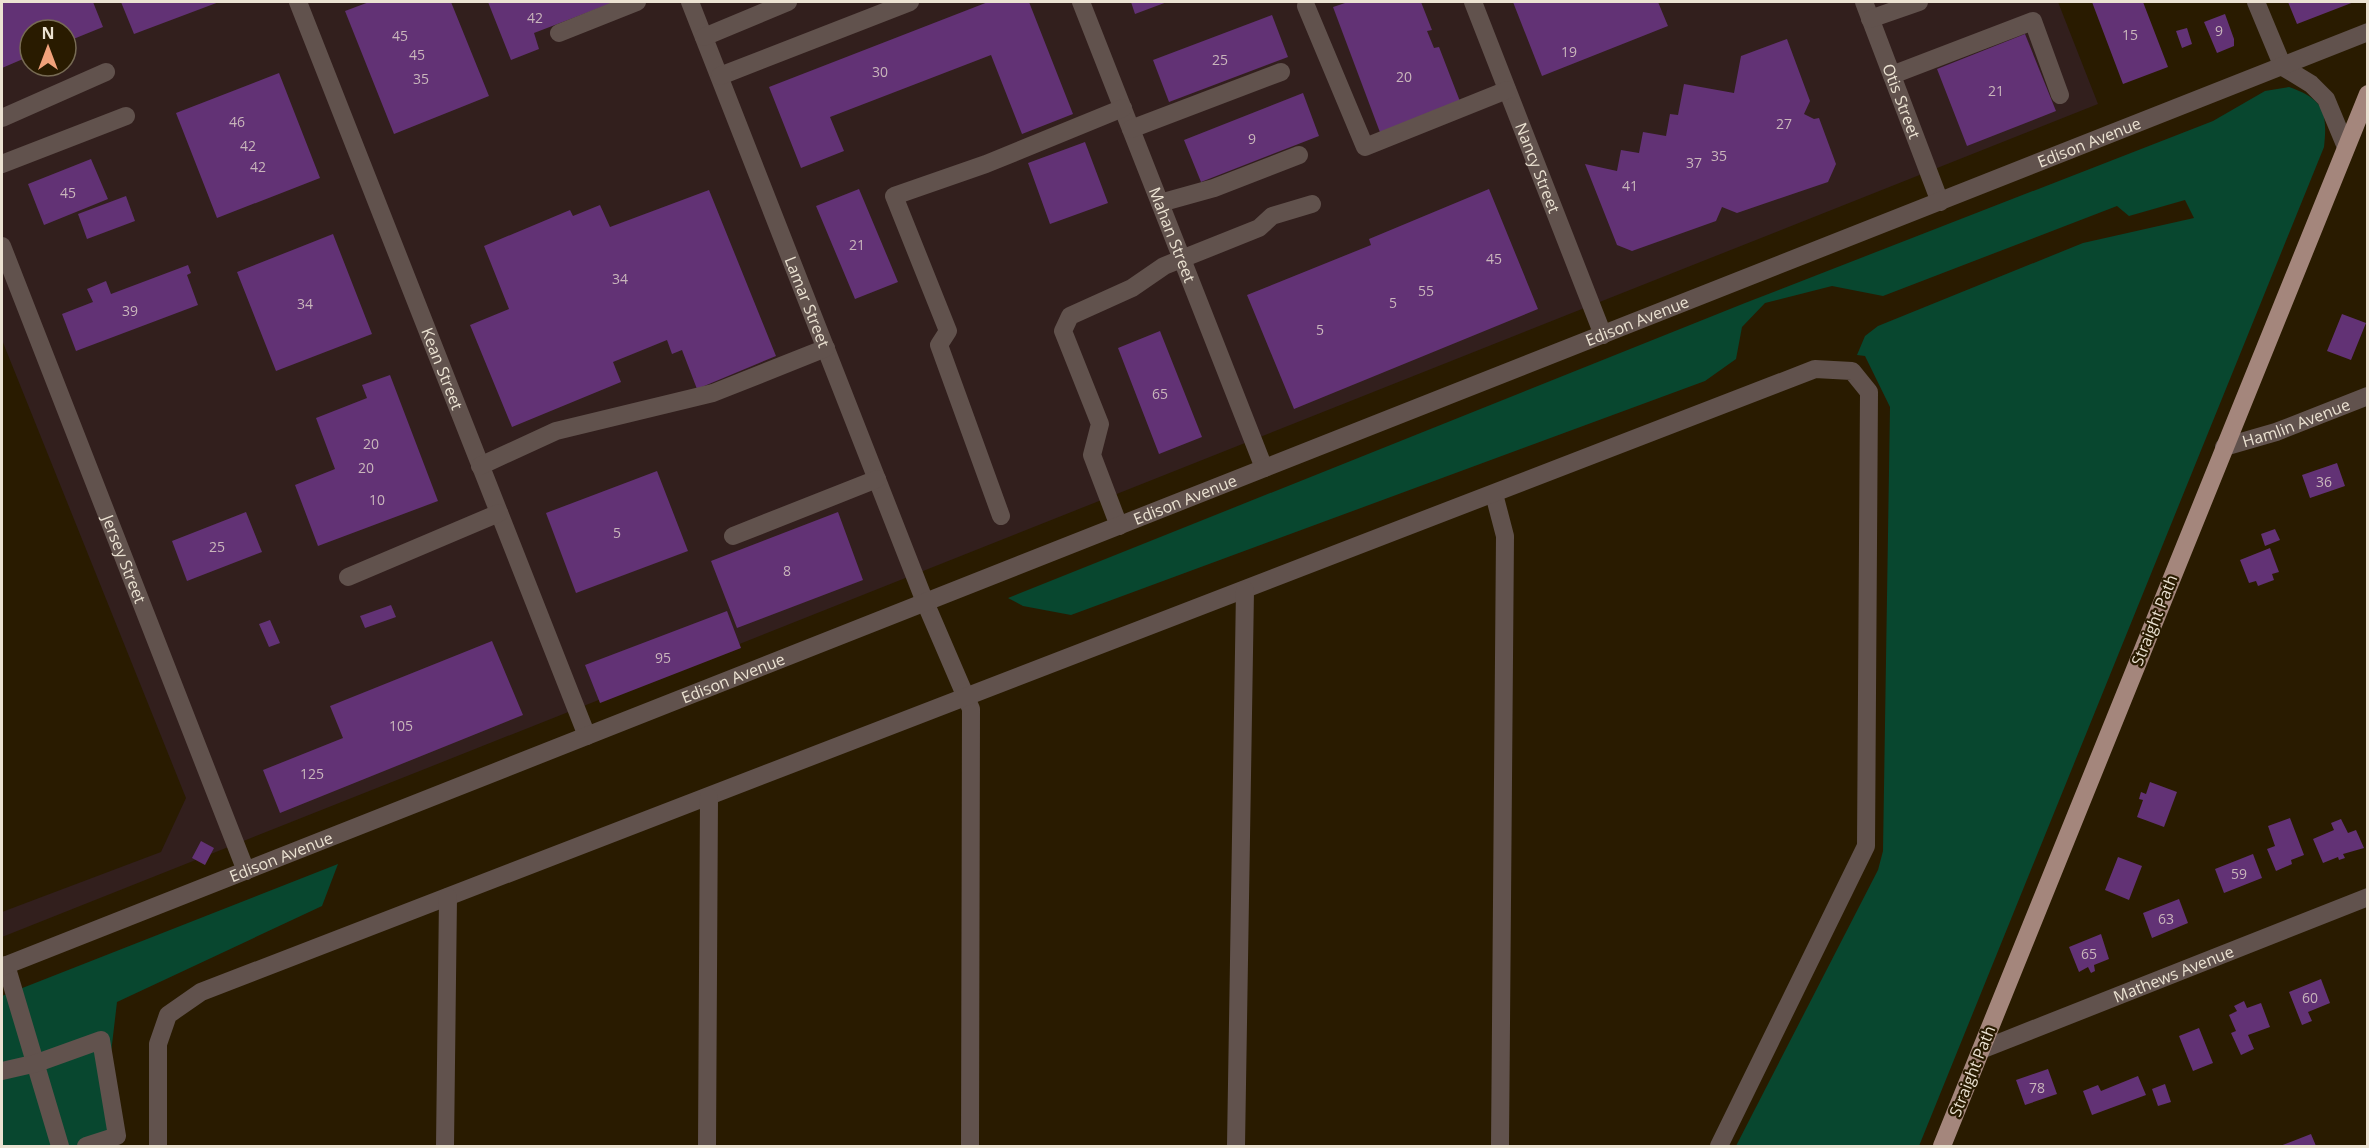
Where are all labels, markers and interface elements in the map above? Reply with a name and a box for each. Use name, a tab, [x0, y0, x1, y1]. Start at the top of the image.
house number: 42	[527, 8, 543, 27]
north arrow	[18, 18, 78, 78]
house number: 9	[2215, 21, 2223, 40]
text: N	[41, 22, 55, 44]
house number: 15	[2122, 25, 2138, 44]
house number: 45	[392, 26, 408, 45]
house number: 19	[1561, 42, 1577, 61]
house number: 45	[409, 45, 425, 64]
house number: 25	[1212, 50, 1228, 69]
street label: Otis Street	[1877, 60, 1926, 142]
house number: 30	[872, 62, 888, 81]
house number: 20	[1396, 67, 1412, 86]
house number: 35	[413, 69, 429, 88]
house number: 21	[1988, 81, 2004, 100]
house number: 46	[229, 112, 245, 131]
street label: Edison Avenue	[2034, 112, 2144, 173]
house number: 27	[1776, 114, 1792, 133]
street label: Nancy Street	[1510, 119, 1565, 216]
house number: 9	[1248, 129, 1256, 148]
house number: 42	[240, 136, 256, 155]
house number: 35	[1711, 146, 1727, 165]
house number: 37	[1686, 153, 1702, 172]
house number: 42	[250, 157, 266, 176]
house number: 41	[1622, 176, 1638, 195]
house number: 45	[60, 183, 76, 202]
street label: Mahan Street	[1144, 184, 1201, 286]
house number: 21	[849, 235, 865, 254]
house number: 45	[1486, 249, 1502, 268]
street label: Lamar Street	[780, 253, 835, 351]
house number: 34	[612, 269, 628, 288]
house number: 55	[1418, 281, 1434, 300]
street label: Edison Avenue	[1582, 291, 1692, 351]
house number: 5	[1389, 293, 1397, 312]
house number: 34	[297, 294, 313, 313]
house number: 39	[122, 301, 138, 320]
house number: 5	[1316, 320, 1324, 339]
street label: Kean Street	[416, 324, 469, 413]
house number: 65	[1152, 384, 1168, 403]
street label: Hamlin Avenue	[2240, 393, 2353, 452]
house number: 20	[363, 434, 379, 453]
house number: 20	[358, 458, 374, 477]
street label: Edison Avenue	[1130, 469, 1240, 530]
house number: 36	[2316, 472, 2332, 491]
house number: 10	[369, 490, 385, 509]
street label: Jersey Street	[96, 510, 152, 607]
house number: 5	[613, 523, 621, 542]
house number: 25	[209, 537, 225, 556]
house number: 8	[783, 561, 791, 580]
street label: Straight Path	[2126, 571, 2182, 669]
house number: 95	[655, 648, 671, 667]
street label: Edison Avenue	[678, 648, 788, 709]
house number: 105	[389, 716, 413, 735]
house number: 125	[300, 764, 324, 783]
street label: Edison Avenue	[226, 826, 336, 887]
house number: 59	[2231, 864, 2247, 883]
house number: 63	[2158, 909, 2174, 928]
street label: Mathews Avenue	[2110, 940, 2237, 1008]
house number: 65	[2081, 944, 2097, 963]
house number: 60	[2302, 988, 2318, 1007]
street label: Straight Path	[1944, 1022, 2000, 1120]
house number: 78	[2029, 1078, 2045, 1097]

